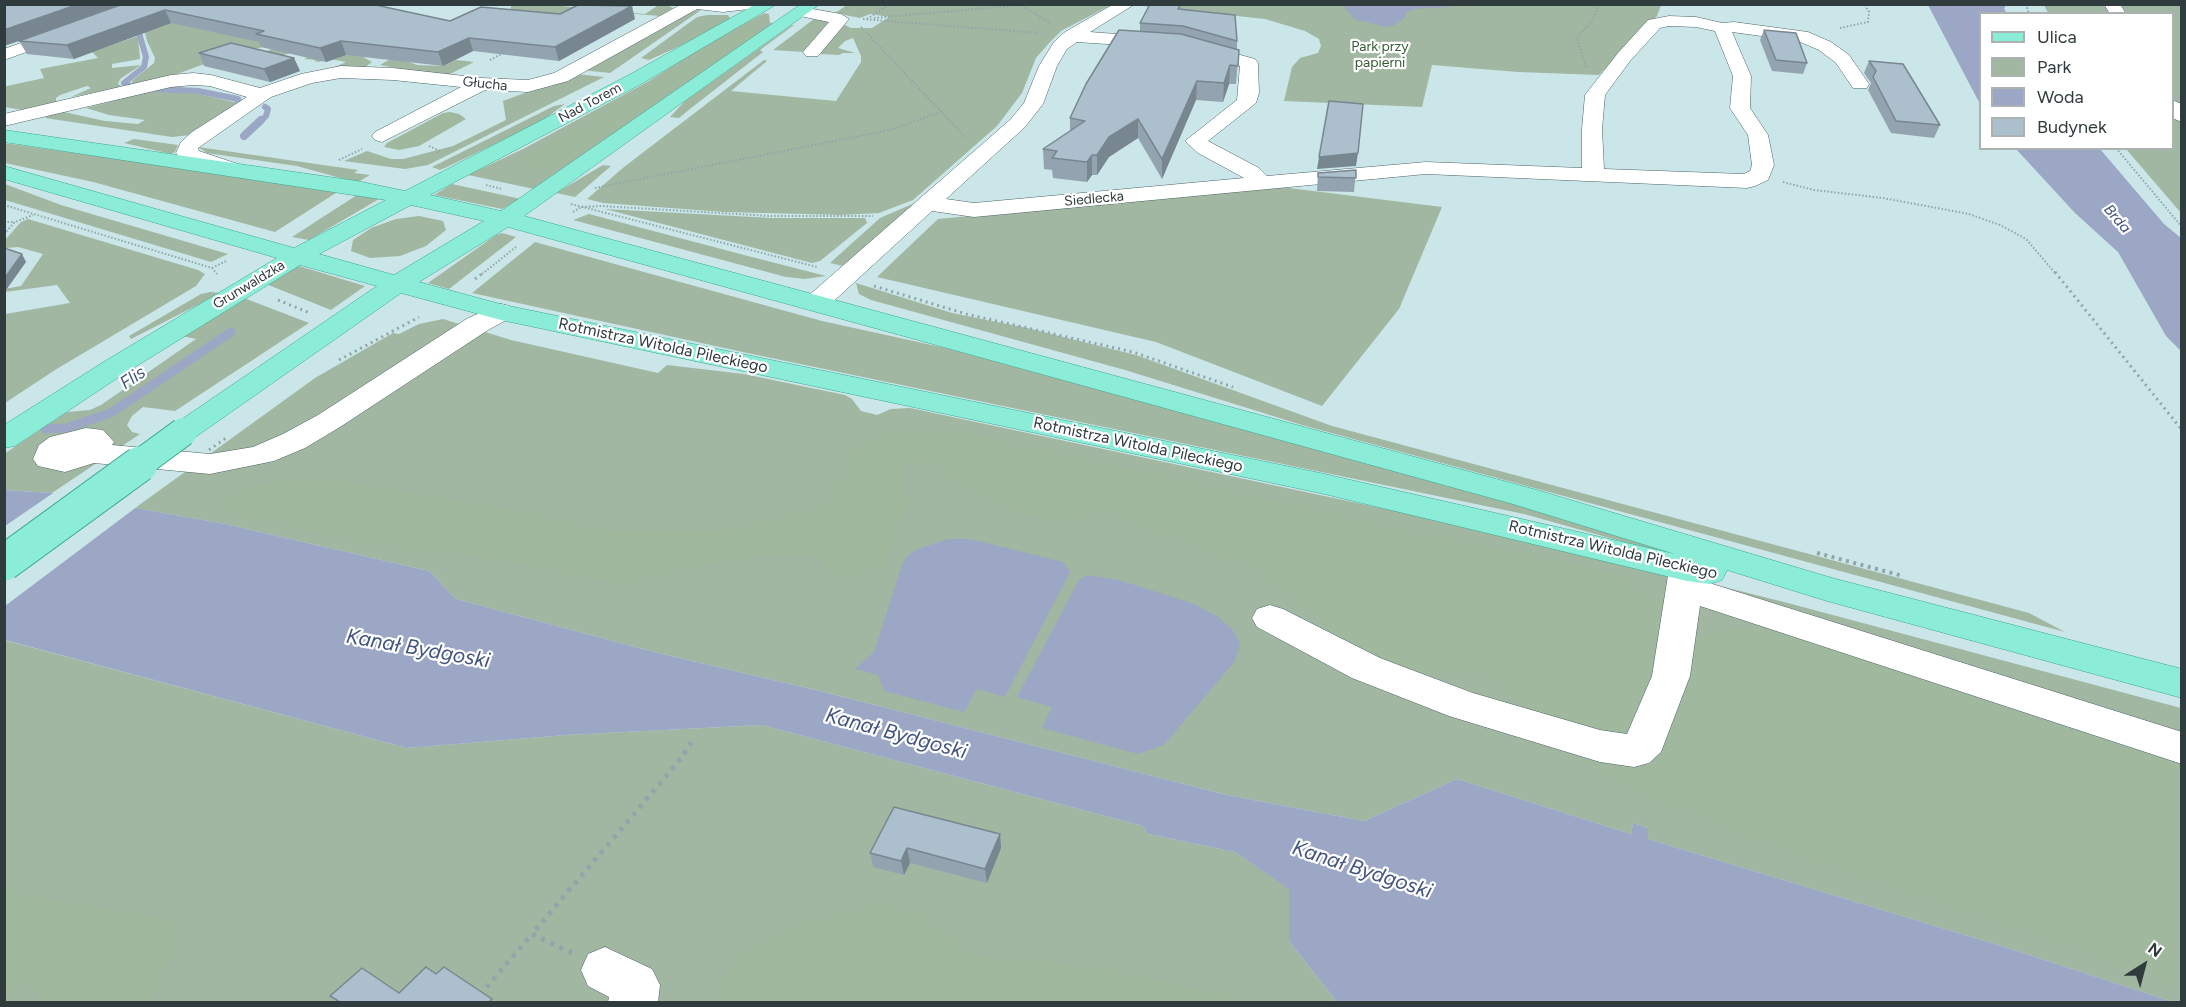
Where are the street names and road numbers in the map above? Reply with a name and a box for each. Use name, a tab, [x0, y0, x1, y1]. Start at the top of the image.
street label: Głucha	[462, 73, 508, 95]
street label: Nad Torem	[556, 79, 624, 127]
street label: Siedlecka	[1063, 188, 1125, 210]
street label: Grunwaldzka	[210, 257, 288, 313]
street label: Rotmistrza Witolda Pileckiego	[556, 314, 770, 378]
street label: Rotmistrza Witolda Pileckiego	[1031, 413, 1245, 477]
street label: Rotmistrza Witolda Pileckiego	[1507, 517, 1719, 583]

